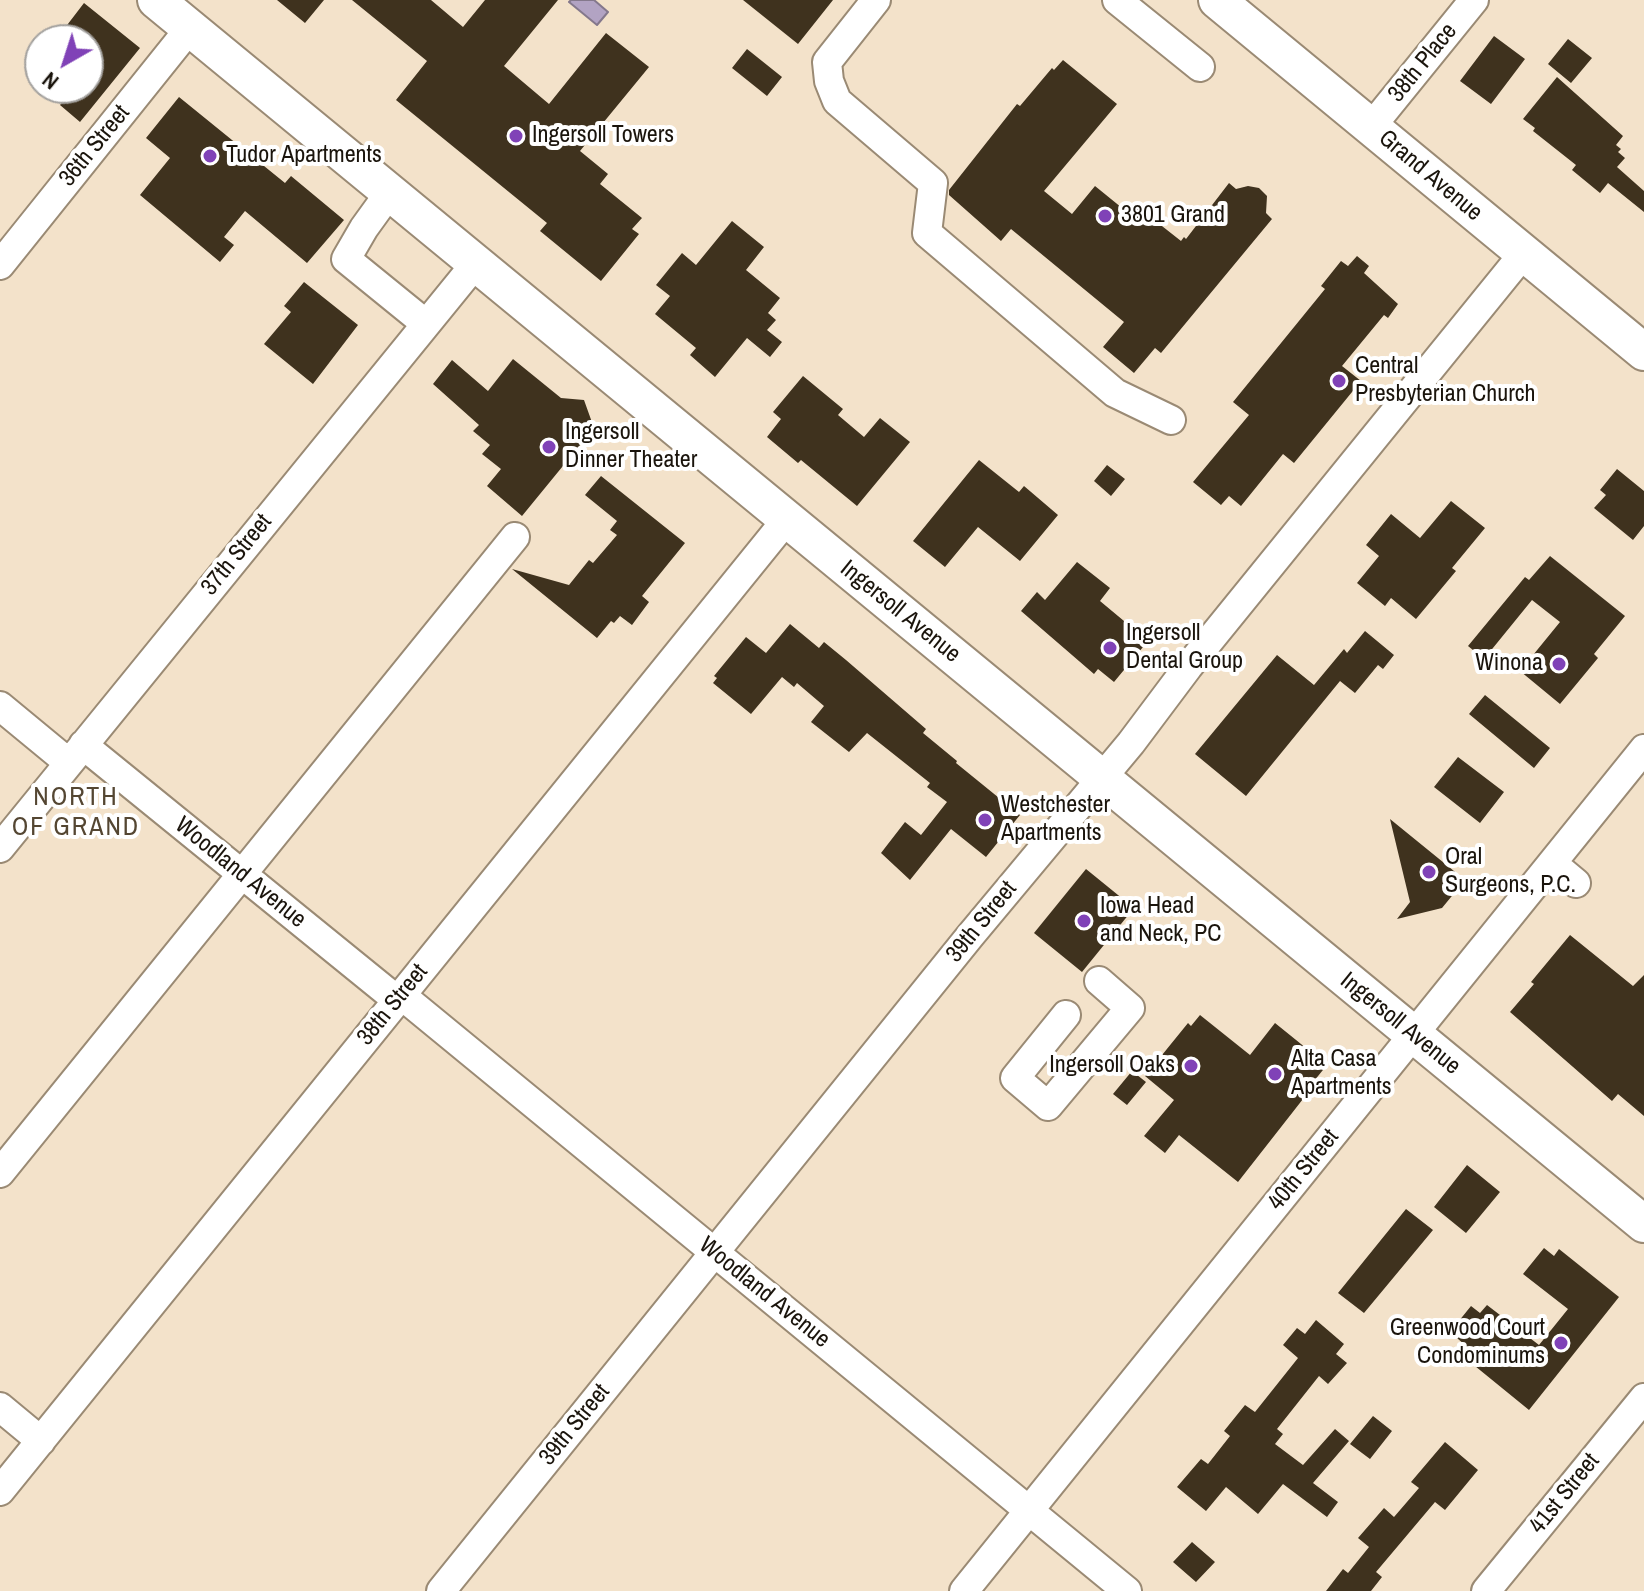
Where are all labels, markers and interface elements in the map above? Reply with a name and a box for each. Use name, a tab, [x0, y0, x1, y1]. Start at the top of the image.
street label: 38th Place	[1383, 18, 1463, 108]
north arrow	[24, 24, 104, 104]
text: N	[36, 65, 65, 97]
street label: 36th Street	[54, 100, 136, 192]
place label: Ingersoll Towers	[532, 122, 674, 150]
street label: Grand Avenue	[1372, 124, 1488, 228]
marker: Ingersoll Towers	[507, 127, 525, 145]
place label: Tudor Apartments	[226, 142, 382, 170]
marker: Tudor Apartments	[201, 147, 219, 165]
place label: 3801 Grand	[1121, 202, 1225, 230]
marker: 3801 Grand	[1096, 207, 1114, 225]
place label: Central Presbyterian Church	[1355, 353, 1535, 409]
marker: Central Presbyterian Church	[1330, 372, 1348, 390]
place label: Ingersoll Dinner Theater	[565, 419, 697, 475]
marker: Ingersoll Dinner Theater	[540, 438, 558, 456]
street label: 37th Street	[196, 509, 278, 601]
street label: Ingersoll Avenue	[834, 555, 966, 669]
place label: Ingersoll Dental Group	[1126, 620, 1243, 676]
marker: Ingersoll Dental Group	[1101, 639, 1119, 657]
place label: Winona	[1475, 650, 1543, 678]
marker: Winona	[1550, 655, 1568, 673]
district label: NORTH OF GRAND	[12, 782, 140, 844]
place label: Westchester Apartments	[1001, 792, 1110, 848]
street label: Woodland Avenue	[169, 811, 311, 935]
marker: Westchester Apartments	[976, 811, 994, 829]
place label: Oral Surgeons, P.C.	[1445, 844, 1576, 900]
marker: Oral Surgeons, P.C.	[1420, 863, 1438, 881]
street label: 39th Street	[941, 876, 1023, 968]
place label: Iowa Head and Neck, PC	[1100, 893, 1221, 949]
marker: Iowa Head and Neck, PC	[1075, 912, 1093, 930]
street label: 38th Street	[352, 959, 434, 1051]
street label: Ingersoll Avenue	[1334, 967, 1466, 1081]
place label: Alta Casa Apartments	[1291, 1046, 1392, 1102]
place label: Ingersoll Oaks	[1049, 1052, 1175, 1080]
marker: Ingersoll Oaks	[1182, 1057, 1200, 1075]
marker: Alta Casa Apartments	[1266, 1065, 1284, 1083]
street label: 40th Street	[1263, 1124, 1345, 1216]
street label: Woodland Avenue	[693, 1231, 835, 1355]
place label: Greenwood Court Condominums	[1390, 1315, 1545, 1371]
marker: Greenwood Court Condominums	[1552, 1334, 1570, 1352]
street label: 39th Street	[534, 1379, 616, 1471]
street label: 41st Street	[1524, 1448, 1606, 1540]

